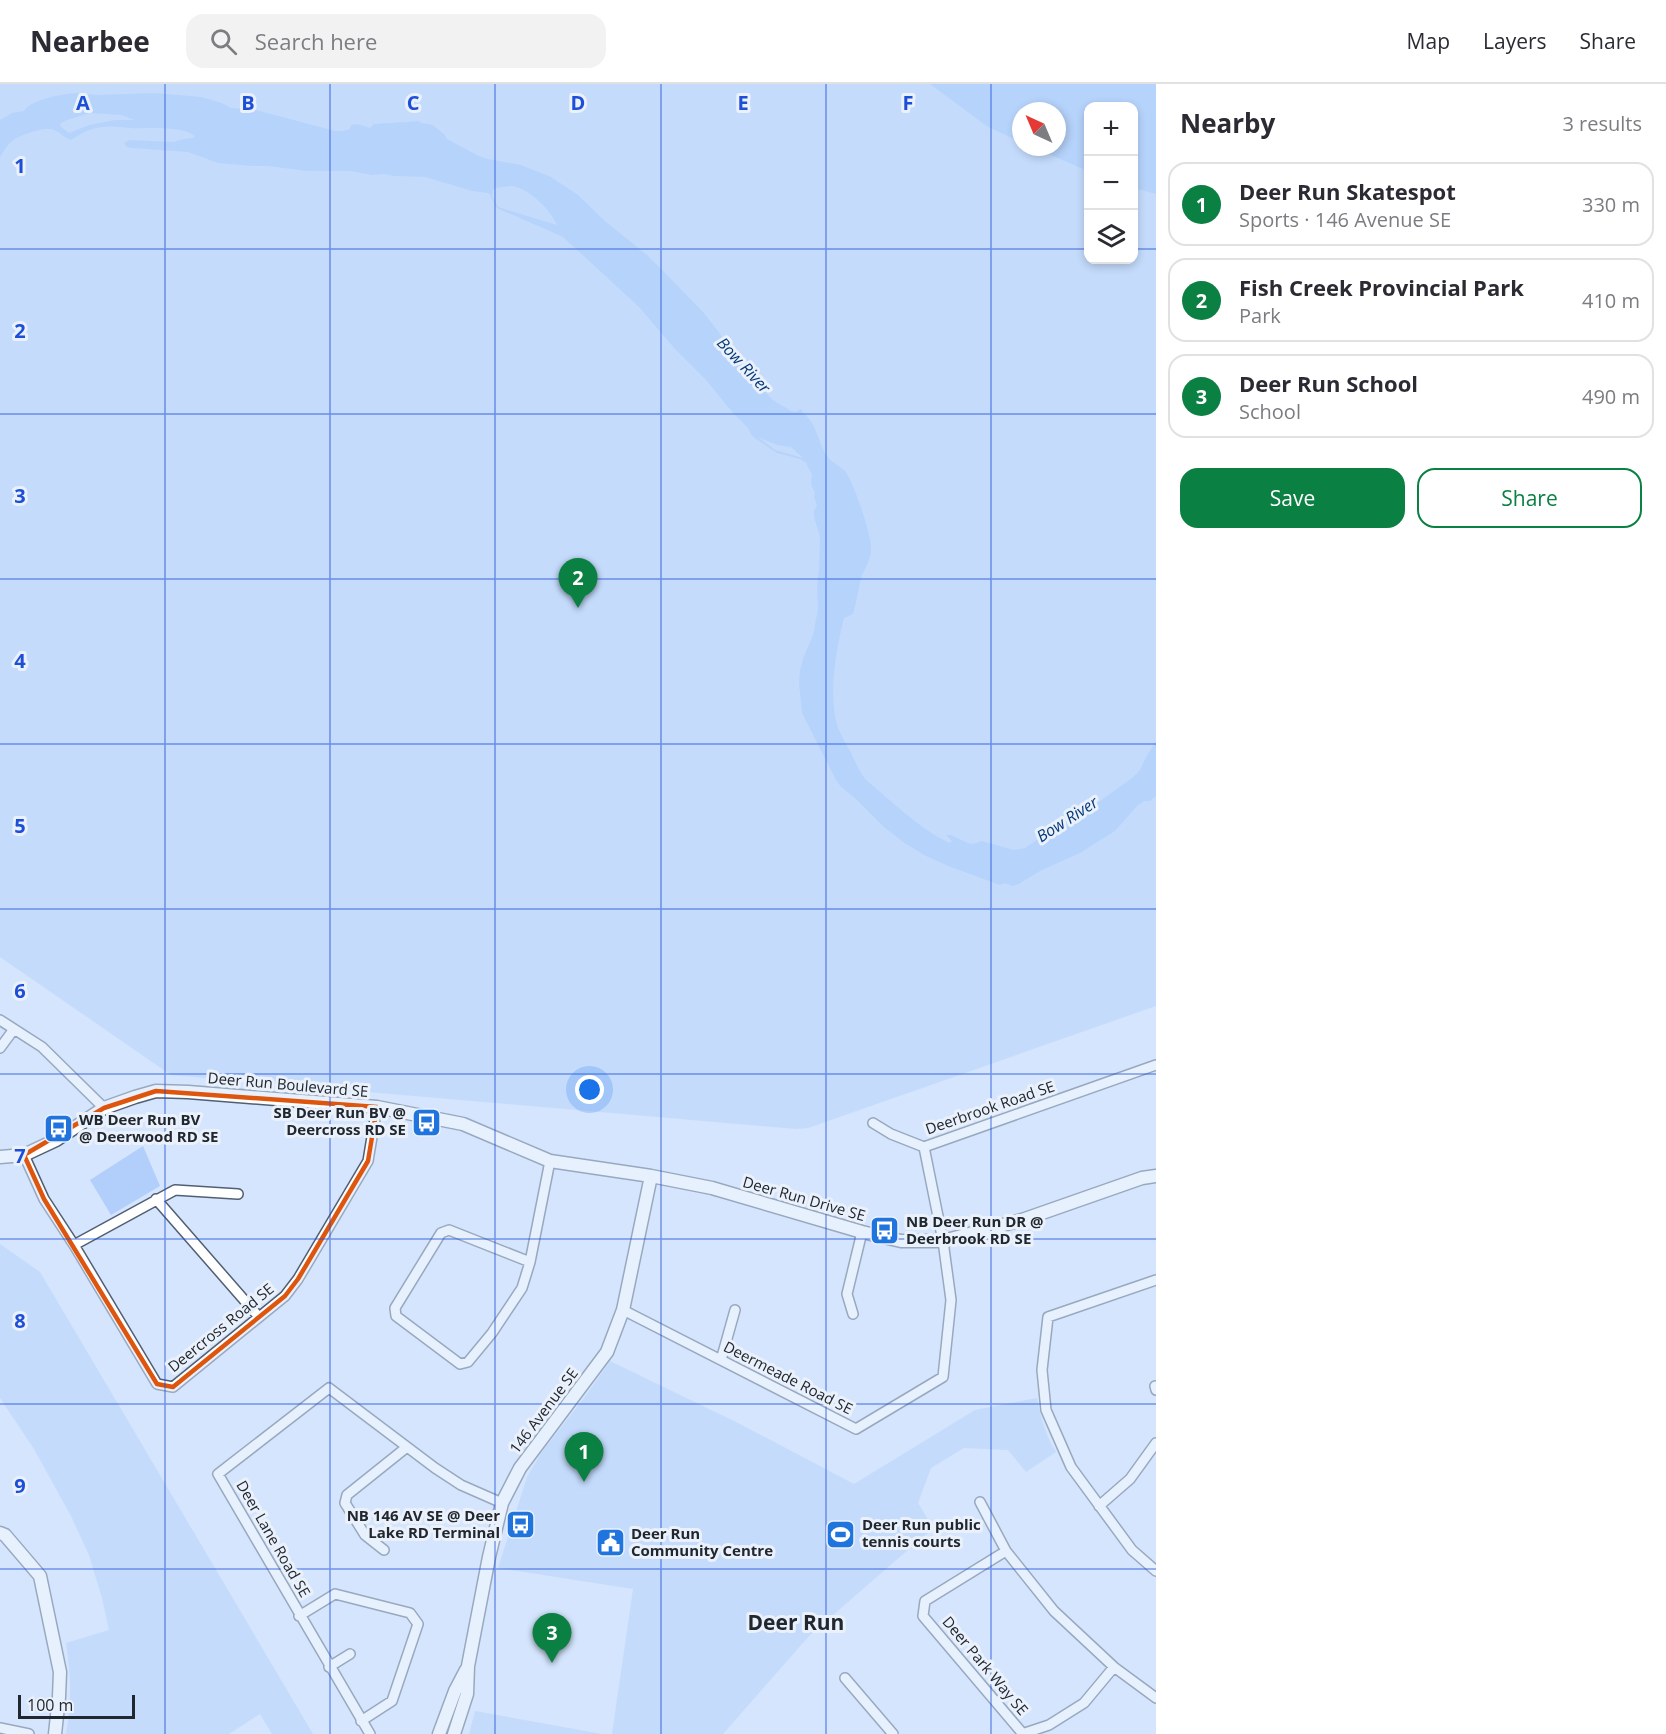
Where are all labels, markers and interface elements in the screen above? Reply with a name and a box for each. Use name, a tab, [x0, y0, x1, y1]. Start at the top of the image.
search box	[186, 14, 606, 68]
text: Nearbee	[30, 22, 150, 60]
icon: search	[207, 25, 240, 58]
text: Search here	[255, 26, 377, 56]
text: Map	[1407, 27, 1450, 55]
text: Layers	[1483, 27, 1547, 55]
text: Share	[1580, 27, 1636, 55]
text: A	[76, 89, 90, 116]
text: B	[241, 89, 255, 116]
text: C	[407, 89, 420, 116]
text: D	[571, 89, 585, 116]
text: E	[737, 89, 749, 116]
text: F	[903, 89, 913, 116]
north arrow	[1012, 102, 1066, 156]
map controls	[1084, 102, 1138, 264]
button: +	[1084, 102, 1138, 156]
text: Nearby	[1180, 105, 1275, 141]
text: 3 results	[1562, 110, 1642, 137]
text: 1	[14, 152, 26, 179]
button: −	[1084, 156, 1138, 210]
text: Deer Run Skatespot	[1239, 176, 1456, 206]
text: 1	[1196, 191, 1207, 218]
text: 330 m	[1582, 191, 1640, 218]
text: Sports · 146 Avenue SE	[1239, 206, 1451, 233]
button: layers	[1084, 210, 1138, 264]
text: Fish Creek Provincial Park	[1239, 272, 1524, 302]
text: 2	[1196, 287, 1207, 314]
text: 410 m	[1582, 287, 1640, 314]
text: Park	[1239, 302, 1281, 329]
text: 2	[14, 317, 26, 344]
water label: Bow River	[712, 332, 776, 398]
text: Deer Run School	[1239, 368, 1418, 398]
text: 3	[1196, 383, 1207, 410]
text: 490 m	[1582, 383, 1640, 410]
text: School	[1239, 398, 1301, 425]
button: Save	[1180, 468, 1405, 528]
button: Share	[1417, 468, 1642, 528]
text: 3	[14, 482, 26, 509]
pin: 2	[558, 558, 598, 608]
text: 4	[14, 647, 26, 674]
water label: Bow River	[1032, 791, 1103, 847]
text: 5	[14, 812, 26, 839]
text: 6	[14, 977, 26, 1004]
street label: Deer Run Boulevard SE	[207, 1067, 369, 1101]
your location	[575, 1075, 604, 1104]
street label: Deerbrook Road SE	[922, 1076, 1057, 1139]
place label: SB Deer Run BV @ Deercross RD SE	[274, 1102, 406, 1139]
bus stop icon: SB Deer Run BV @ Deercross RD SE	[411, 1106, 443, 1138]
place label: WB Deer Run BV @ Deerwood RD SE	[79, 1109, 218, 1146]
bus stop icon: WB Deer Run BV @ Deerwood RD SE	[42, 1113, 74, 1145]
text: 7	[14, 1142, 26, 1169]
street label: Deer Run Drive SE	[741, 1171, 868, 1225]
place label: NB Deer Run DR @ Deerbrook RD SE	[906, 1211, 1044, 1248]
bus stop icon: NB Deer Run DR @ Deerbrook RD SE	[869, 1215, 901, 1247]
street label: Deercross Road SE	[163, 1278, 277, 1376]
text: 8	[14, 1307, 26, 1334]
street label: Deermeade Road SE	[721, 1336, 856, 1418]
street label: 146 Avenue SE	[504, 1364, 582, 1457]
pin: 1	[564, 1432, 604, 1482]
text: 9	[14, 1472, 26, 1499]
street label: Deer Lane Road SE	[232, 1476, 315, 1601]
place label: NB 146 AV SE @ Deer Lake RD Terminal	[347, 1505, 500, 1542]
bus stop icon: NB 146 AV SE @ Deer Lake RD Terminal	[505, 1509, 537, 1541]
place label: Deer Run public tennis courts	[862, 1514, 981, 1551]
sports icon: Deer Run public tennis courts	[825, 1518, 857, 1550]
place label: Deer Run Community Centre	[631, 1523, 773, 1560]
public building icon: Deer Run Community Centre	[594, 1527, 626, 1559]
district label: Deer Run	[748, 1608, 844, 1636]
street label: Deer Park Way SE	[939, 1612, 1033, 1719]
pin: 3	[532, 1614, 572, 1663]
scale bar	[18, 1692, 135, 1720]
text: 100 m	[27, 1694, 73, 1716]

